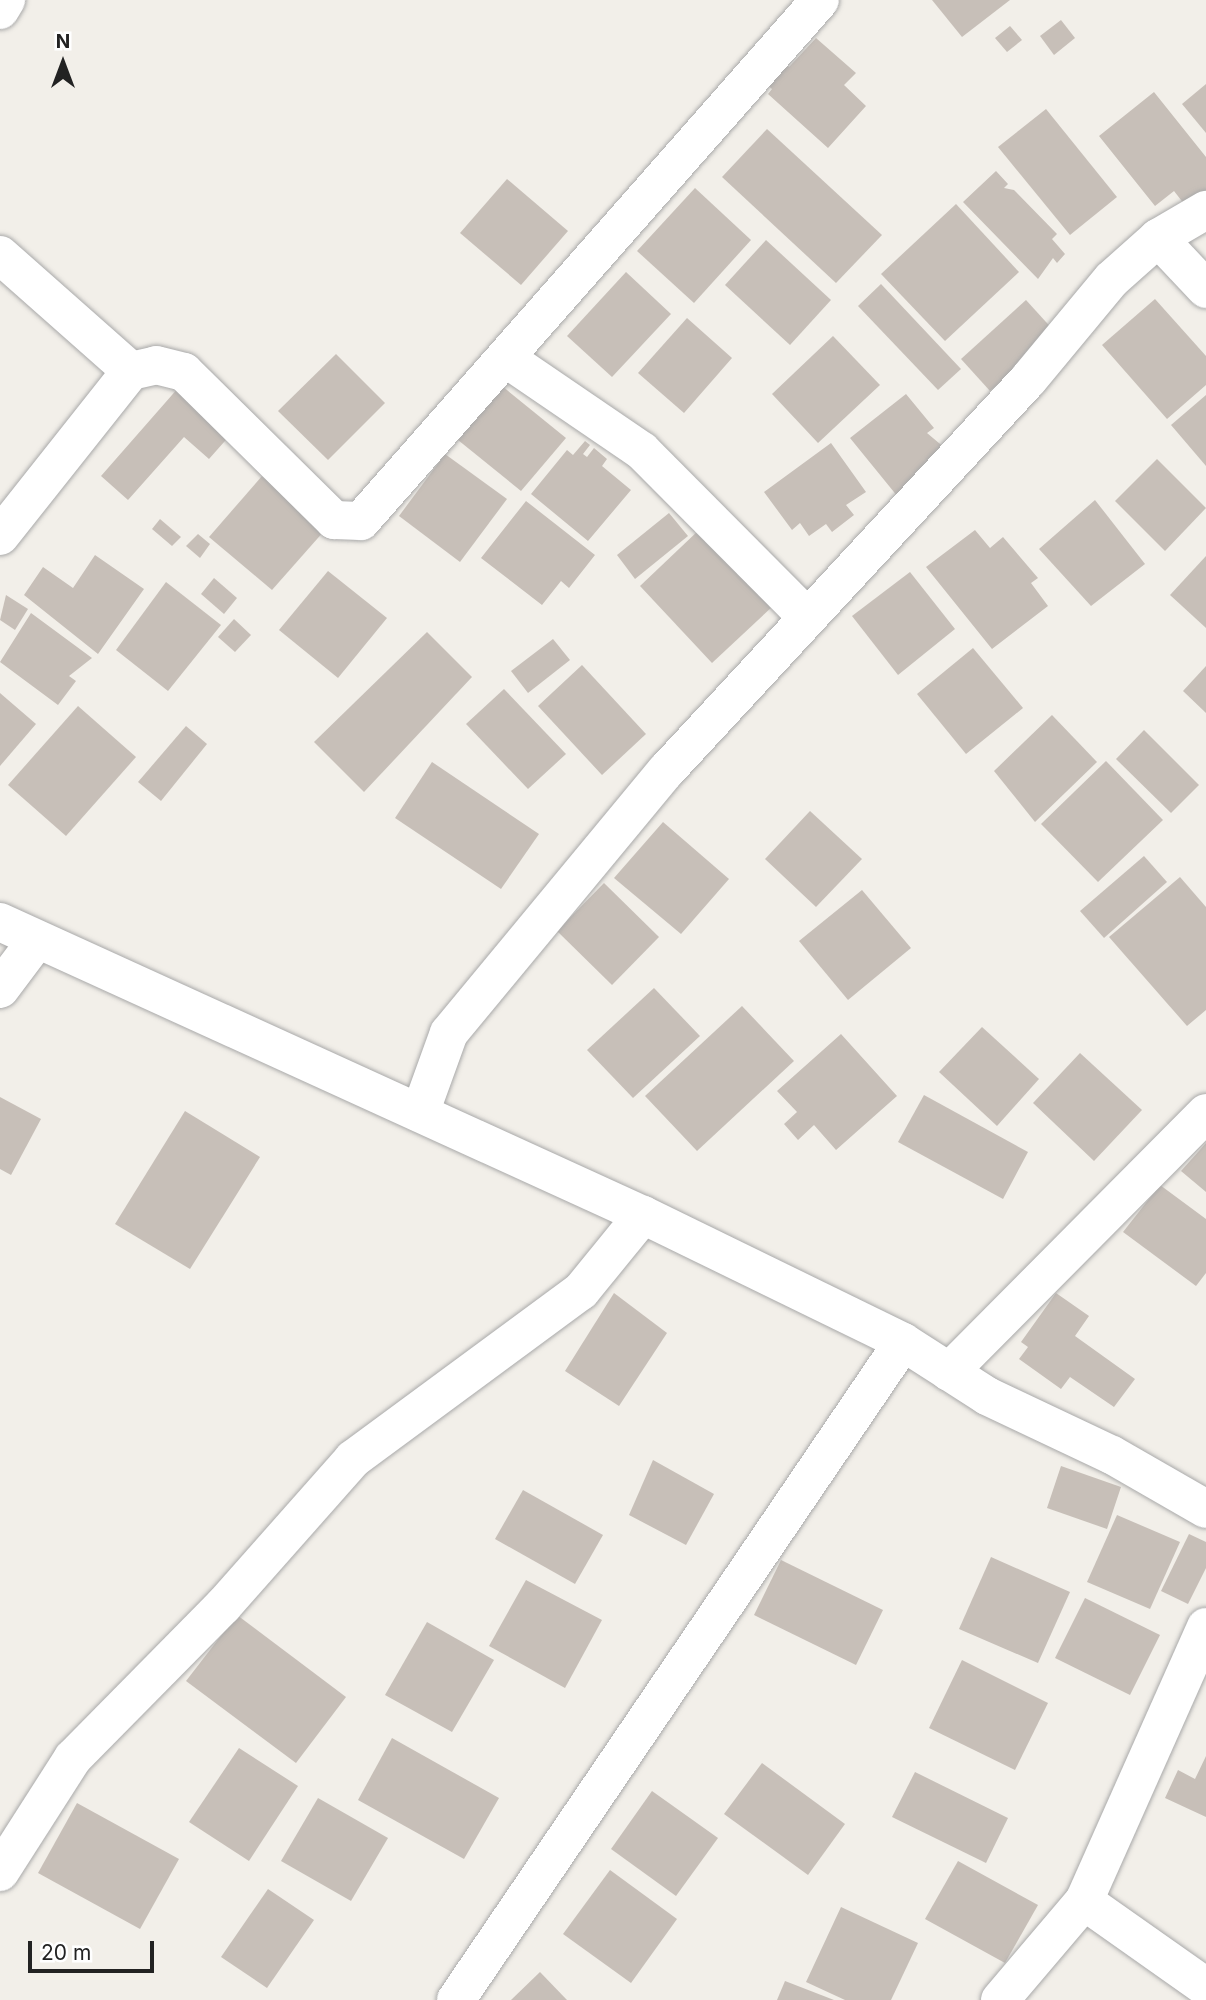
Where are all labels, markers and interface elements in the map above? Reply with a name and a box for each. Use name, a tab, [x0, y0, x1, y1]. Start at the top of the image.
north arrow	[28, 28, 98, 98]
text: N	[56, 30, 70, 53]
scale bar	[32, 1926, 158, 1970]
text: 20 m	[41, 1940, 91, 1965]

